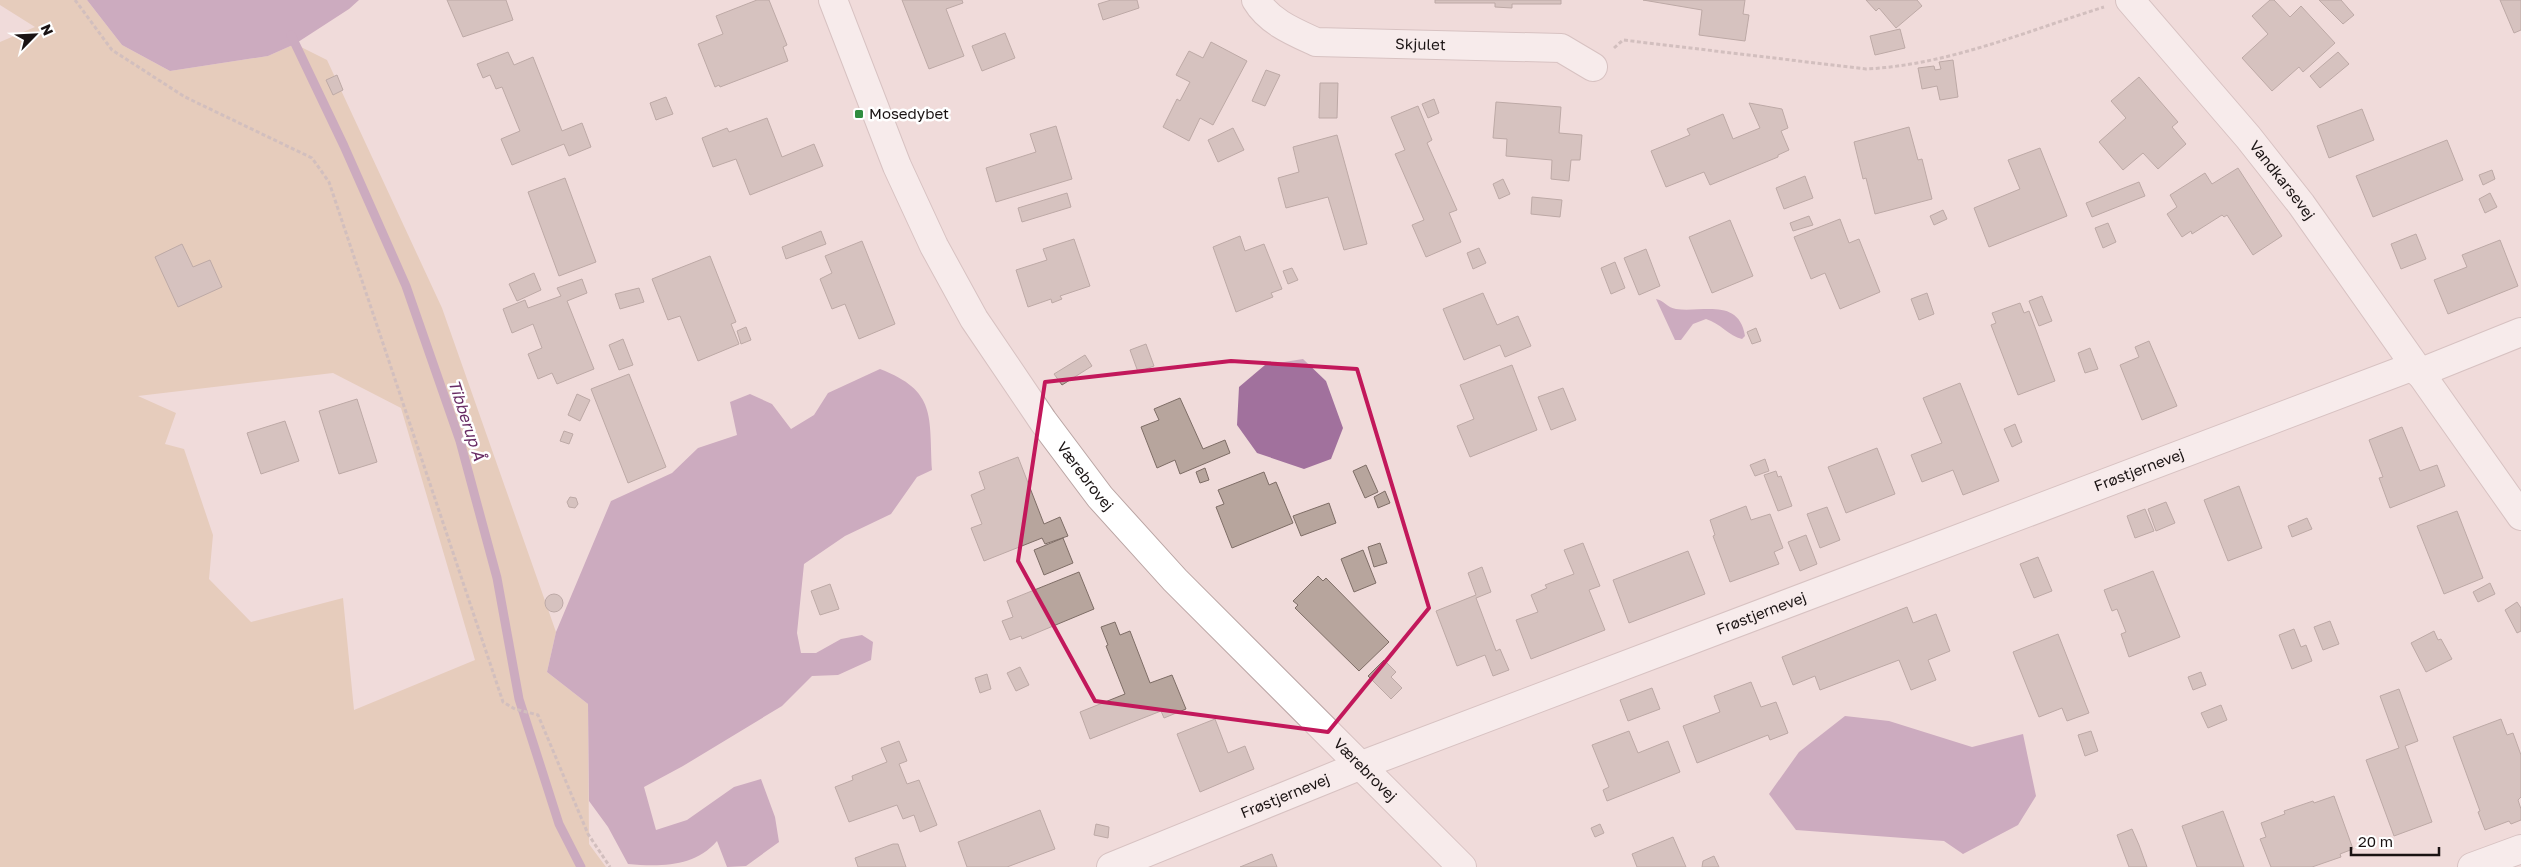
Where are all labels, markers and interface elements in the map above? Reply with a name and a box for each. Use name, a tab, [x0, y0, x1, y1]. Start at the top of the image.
north arrow	[10, 10, 60, 60]
text: N	[37, 21, 57, 38]
street label: Skjulet	[1395, 34, 1446, 53]
place label: Mosedybet	[869, 104, 949, 122]
marker: Mosedybet	[853, 108, 865, 120]
street label: Vandkarsevej	[2246, 136, 2319, 223]
water label: Tibberup Å	[445, 377, 490, 463]
street label: Værebrovej	[1054, 438, 1118, 514]
street label: Frøstjernevej	[2091, 444, 2186, 495]
street label: Frøstjernevej	[1713, 587, 1808, 638]
street label: Værebrovej	[1330, 734, 1401, 805]
street label: Frøstjernevej	[1237, 769, 1332, 821]
scale bar	[2351, 824, 2438, 856]
text: 20 m	[2358, 832, 2393, 850]

